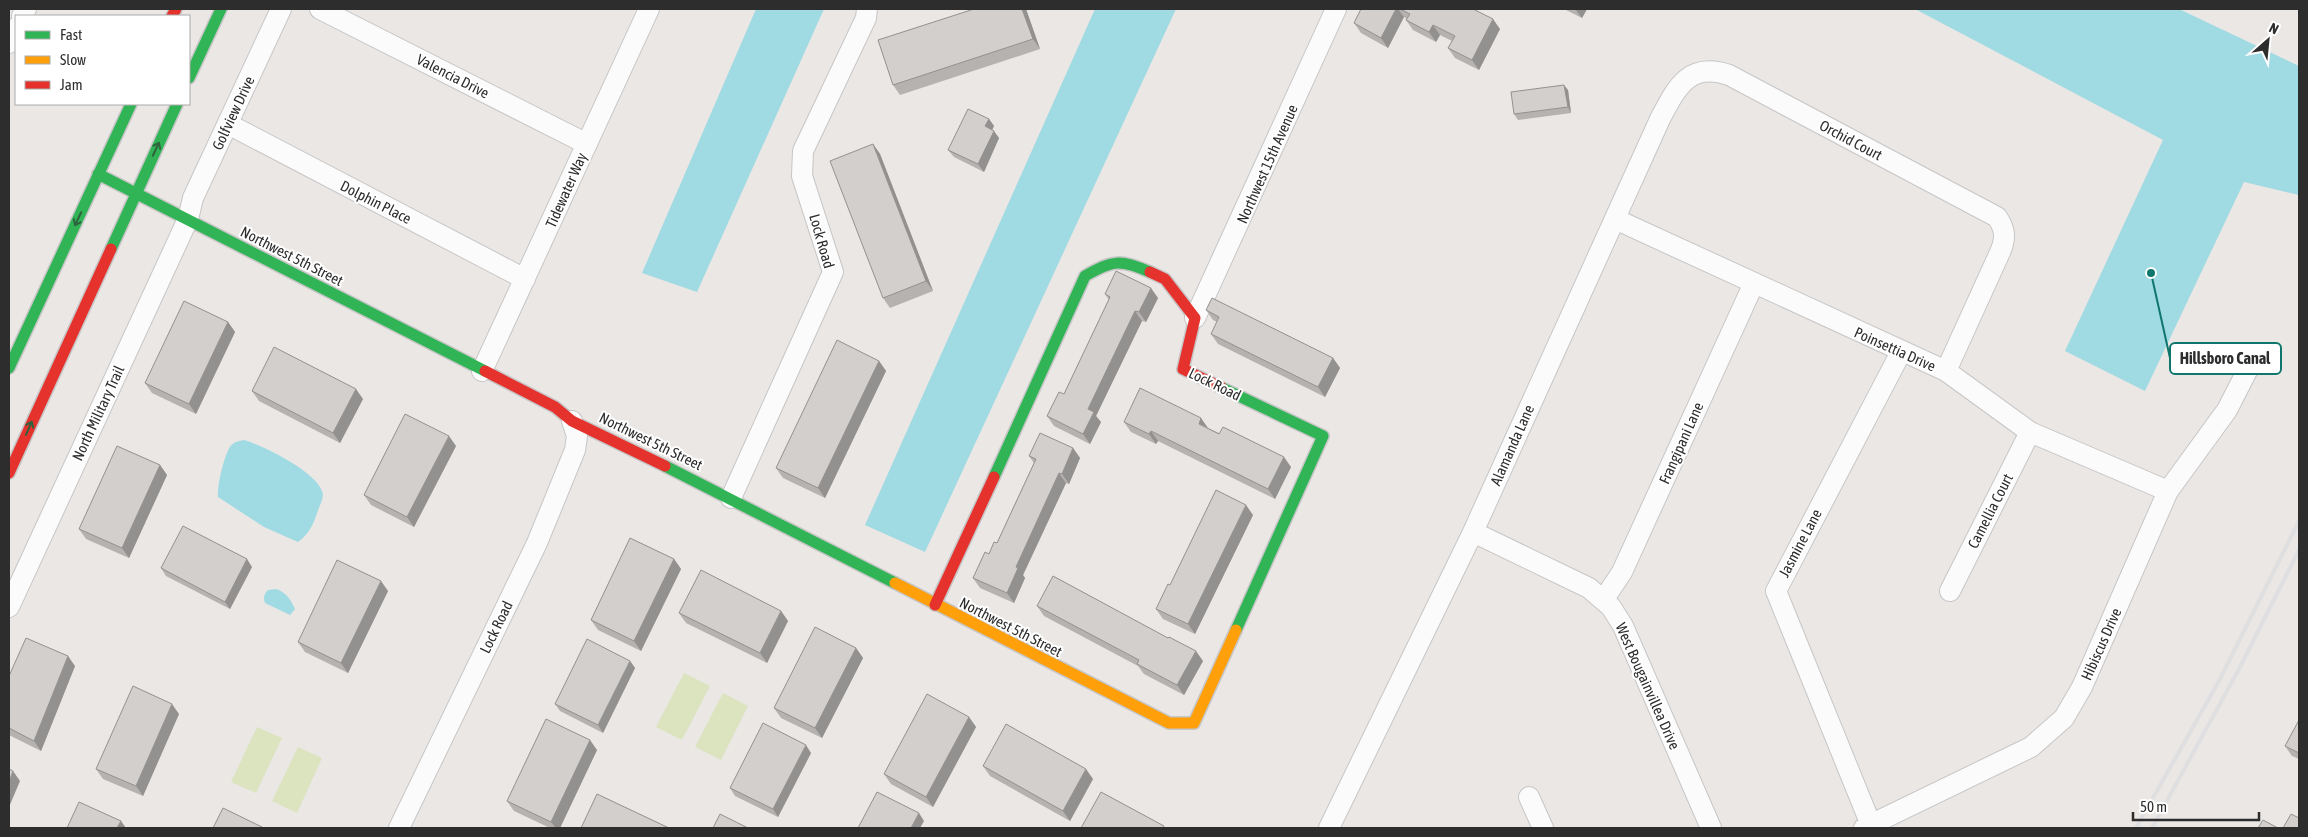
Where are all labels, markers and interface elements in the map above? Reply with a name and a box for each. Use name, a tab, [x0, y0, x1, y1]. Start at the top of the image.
legend	[15, 15, 190, 105]
north arrow	[2243, 15, 2293, 65]
text: N	[2267, 19, 2281, 37]
text: Fast	[60, 26, 82, 43]
text: Slow	[60, 51, 86, 68]
street label: Valencia Drive	[414, 51, 492, 102]
street label: Golfview Drive	[208, 73, 258, 153]
text: Jam	[60, 76, 83, 93]
street label: Northwest 15th Avenue	[1233, 102, 1301, 226]
street label: Orchid Court	[1817, 116, 1885, 164]
one-way arrow	[151, 142, 161, 157]
street label: Tidewater Way	[542, 150, 590, 230]
street label: Dolphin Place	[338, 177, 414, 227]
one-way arrow	[72, 211, 82, 226]
street label: Lock Road	[806, 212, 838, 270]
street label: Northwest 5th Street	[238, 223, 346, 289]
street label: Poinsettia Drive	[1852, 323, 1939, 375]
callout: Hillsboro Canal	[2170, 343, 2281, 374]
text: Hillsboro Canal	[2180, 349, 2271, 367]
street label: North Military Trail	[69, 363, 127, 463]
street label: Lock Road	[1186, 364, 1244, 404]
street label: Frangipani Lane	[1655, 399, 1707, 487]
street label: Alamanda Lane	[1487, 402, 1537, 488]
street label: Northwest 5th Street	[597, 409, 705, 473]
one-way arrow	[25, 421, 35, 436]
street label: Camellia Court	[1964, 471, 2016, 551]
street label: Jasmine Lane	[1775, 506, 1825, 580]
street label: Northwest 5th Street	[957, 594, 1065, 660]
street label: Lock Road	[476, 598, 516, 656]
street label: Hibiscus Drive	[2078, 605, 2125, 683]
street label: West Bougainvillea Drive	[1612, 620, 1684, 752]
scale bar	[2133, 790, 2259, 822]
text: 50 m	[2140, 798, 2167, 815]

